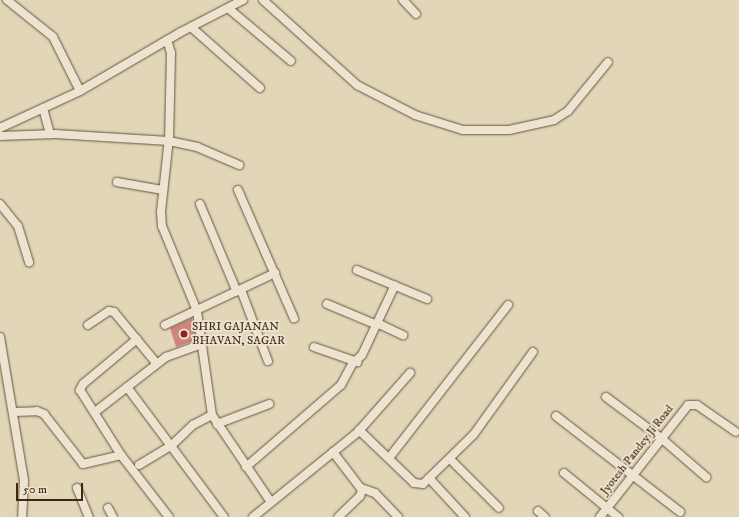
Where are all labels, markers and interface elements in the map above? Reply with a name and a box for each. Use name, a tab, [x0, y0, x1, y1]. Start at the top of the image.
place label: SHRI GAJANAN BHAVAN, SAGAR	[192, 320, 285, 348]
marker: SHRI GAJANAN BHAVAN, SAGAR	[179, 329, 189, 339]
street label: Jyotesh Pandey Ji Road	[597, 402, 677, 498]
scale bar	[18, 475, 85, 501]
text: 50 m	[23, 482, 47, 497]

